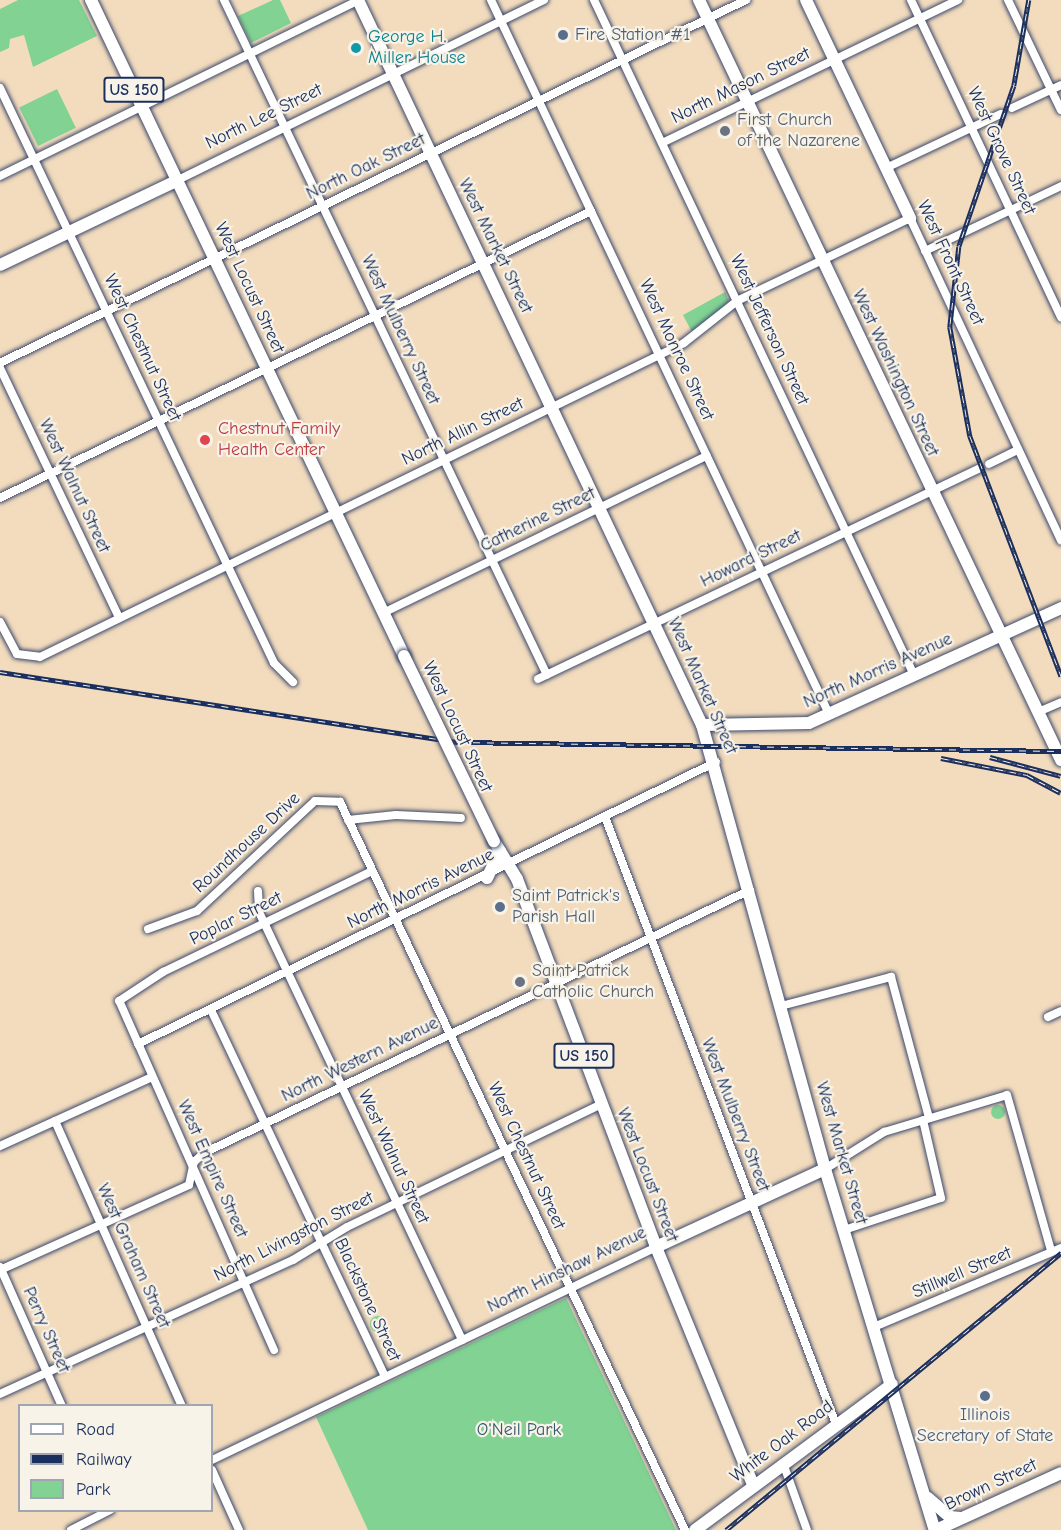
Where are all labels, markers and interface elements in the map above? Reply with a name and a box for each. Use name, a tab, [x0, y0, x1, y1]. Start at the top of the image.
place label: Fire Station #1	[575, 24, 690, 46]
place label: George H. Miller House	[368, 27, 465, 70]
marker: Fire Station #1	[556, 28, 570, 42]
marker: George H. Miller House	[349, 41, 363, 55]
street label: North Mason Street	[668, 43, 814, 129]
road number: US 150	[102, 77, 166, 103]
street label: North Lee Street	[202, 79, 326, 155]
street label: West Grove Street	[962, 84, 1040, 218]
place label: First Church of the Nazarene	[737, 110, 860, 152]
marker: First Church of the Nazarene	[718, 124, 732, 138]
street label: North Oak Street	[303, 129, 429, 205]
street label: West Market Street	[453, 175, 537, 317]
street label: West Front Street	[912, 197, 988, 329]
street label: West Locust Street	[209, 219, 289, 357]
street label: West Jefferson Street	[725, 251, 813, 409]
street label: West Mulberry Street	[356, 252, 444, 408]
street label: West Chestnut Street	[98, 271, 186, 425]
street label: West Monroe Street	[634, 276, 718, 424]
street label: West Washington Street	[847, 286, 943, 460]
street label: North Allin Street	[399, 393, 527, 471]
street label: West Walnut Street	[34, 416, 114, 556]
place label: Chestnut Family Health Center	[218, 419, 340, 462]
marker: Chestnut Family Health Center	[196, 431, 214, 449]
street label: Catherine Street	[477, 483, 599, 557]
street label: Howard Street	[697, 525, 805, 593]
street label: West Market Street	[662, 614, 742, 758]
street label: North Morris Avenue	[800, 628, 956, 714]
street label: West Locust Street	[417, 658, 497, 796]
street label: Roundhouse Drive	[189, 788, 305, 898]
street label: North Morris Avenue	[344, 844, 498, 934]
place label: Saint Patrick's Parish Hall	[512, 886, 620, 928]
street label: Poplar Street	[186, 887, 286, 951]
marker: Saint Patrick's Parish Hall	[493, 900, 507, 914]
place label: Saint Patrick Catholic Church	[532, 961, 654, 1004]
marker: Saint Patrick Catholic Church	[513, 975, 527, 989]
street label: North Western Avenue	[278, 1013, 442, 1107]
street label: West Mulberry Street	[696, 1035, 774, 1195]
road number: US 150	[552, 1043, 616, 1069]
street label: West Chestnut Street	[482, 1079, 570, 1233]
street label: West Market Street	[810, 1079, 872, 1227]
street label: West Walnut Street	[353, 1087, 433, 1227]
street label: West Empire Street	[172, 1097, 252, 1241]
street label: West Locust Street	[611, 1105, 683, 1245]
street label: West Graham Street	[91, 1180, 175, 1332]
street label: North Livingston Street	[211, 1187, 377, 1287]
street label: North Hinshaw Avenue	[484, 1222, 650, 1318]
street label: Blackstone Street	[329, 1235, 405, 1365]
street label: Stillwell Street	[909, 1242, 1015, 1304]
street label: Perry Street	[17, 1284, 75, 1376]
marker: Illinois Secretary of State	[978, 1389, 992, 1403]
street label: White Oak Road	[726, 1396, 838, 1488]
legend	[18, 1404, 213, 1512]
place label: Illinois Secretary of State	[917, 1405, 1053, 1448]
text: Road	[76, 1419, 115, 1440]
park label: O'Neil Park	[477, 1419, 561, 1441]
text: Railway	[76, 1449, 132, 1470]
street label: Brown Street	[941, 1454, 1041, 1516]
text: Park	[76, 1479, 110, 1500]

